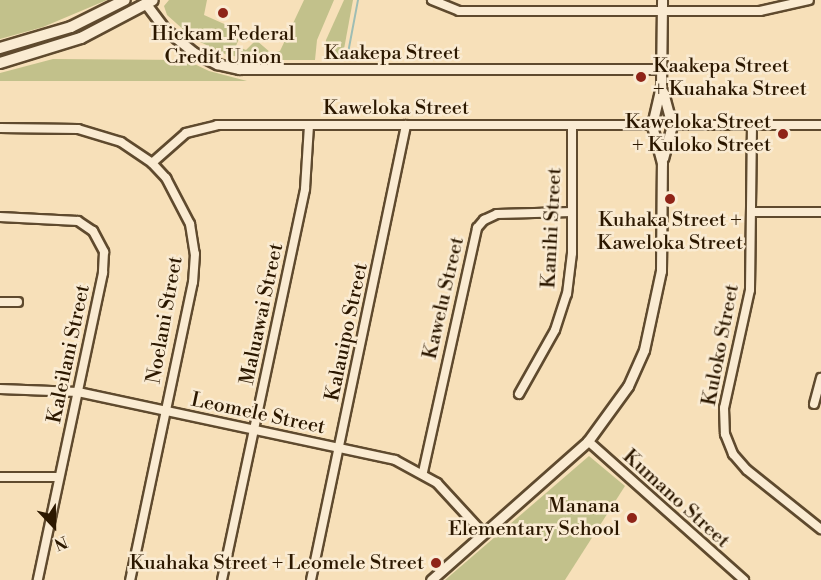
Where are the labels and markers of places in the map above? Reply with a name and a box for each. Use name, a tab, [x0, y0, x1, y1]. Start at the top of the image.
marker: Hickam Federal Credit Union	[216, 6, 230, 20]
place label: Hickam Federal Credit Union	[151, 22, 295, 69]
place label: Kaakepa Street + Kuahaka Street	[653, 54, 807, 101]
marker: Kaakepa Street + Kuahaka Street	[634, 70, 648, 84]
place label: Kaweloka Street + Kuloko Street	[625, 110, 771, 157]
marker: Kaweloka Street + Kuloko Street	[776, 127, 790, 141]
marker: Kuhaka Street + Kaweloka Street	[663, 192, 677, 206]
place label: Kuhaka Street + Kaweloka Street	[597, 208, 743, 255]
place label: Manana Elementary School	[448, 494, 620, 541]
marker: Manana Elementary School	[625, 511, 639, 525]
place label: Kuahaka Street + Leomele Street	[129, 551, 424, 575]
marker: Kuahaka Street + Leomele Street	[429, 556, 443, 570]

